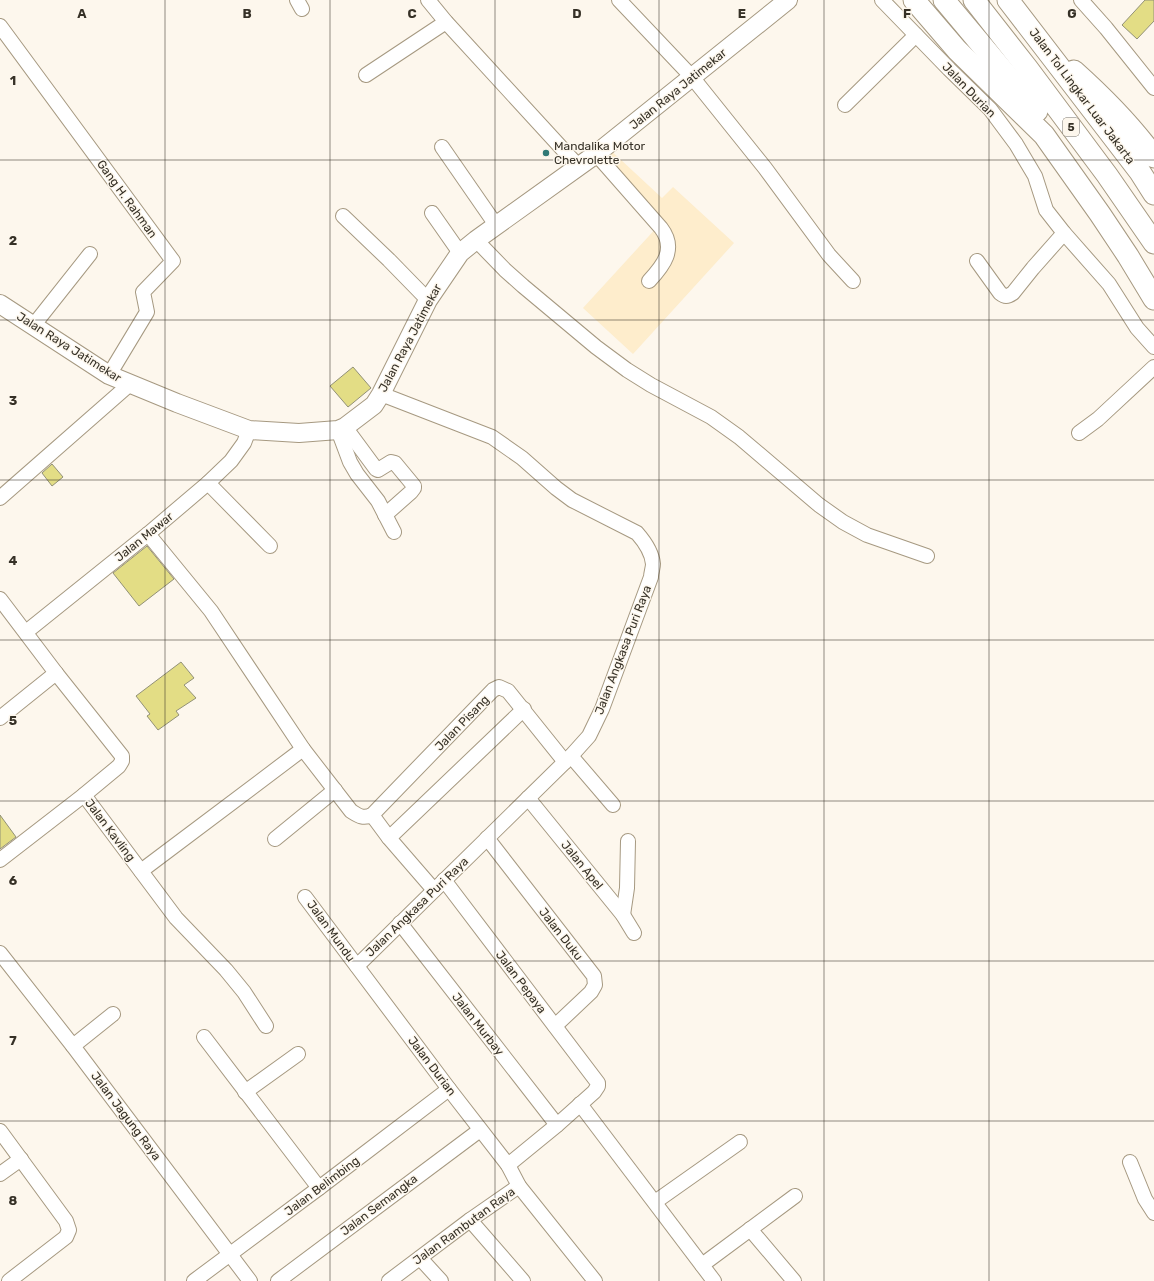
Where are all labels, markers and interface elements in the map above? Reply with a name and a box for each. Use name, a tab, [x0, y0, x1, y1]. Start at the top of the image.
text: A	[77, 6, 87, 21]
text: B	[242, 6, 252, 21]
text: C	[407, 6, 417, 21]
text: D	[572, 6, 582, 21]
text: E	[738, 6, 746, 21]
text: F	[903, 6, 911, 21]
text: G	[1067, 6, 1077, 21]
street label: Jalan Tol Lingkar Luar Jakarta	[1026, 25, 1138, 167]
street label: Jalan Raya Jatimekar	[627, 45, 730, 132]
street label: Jalan Durian	[939, 60, 999, 120]
text: 1	[10, 73, 16, 88]
road number: 5	[1063, 118, 1079, 136]
place label: Mandalika Motor Chevrolette	[554, 139, 646, 167]
marker: Mandalika Motor Chevrolette	[541, 148, 551, 158]
street label: Gang H. Rahman	[94, 157, 160, 241]
text: 2	[9, 233, 17, 248]
street label: Jalan Raya Jatimekar	[376, 281, 445, 395]
street label: Jalan Raya Jatimekar	[14, 309, 124, 385]
text: 3	[9, 393, 18, 408]
street label: Jalan Mawar	[112, 509, 176, 565]
text: 4	[9, 553, 18, 568]
street label: Jalan Angkasa Puri Raya	[592, 583, 654, 717]
street label: Jalan Pisang	[432, 692, 492, 754]
text: 5	[9, 713, 17, 728]
street label: Jalan Kavling	[82, 796, 138, 864]
street label: Jalan Apel	[558, 838, 606, 892]
street label: Jalan Angkasa Puri Raya	[363, 854, 471, 960]
text: 6	[9, 873, 18, 888]
street label: Jalan Mundu	[304, 898, 358, 964]
street label: Jalan Duku	[536, 905, 586, 963]
street label: Jalan Pepaya	[493, 948, 549, 1016]
street label: Jalan Murbay	[449, 990, 507, 1058]
text: 7	[9, 1033, 17, 1048]
street label: Jalan Durian	[405, 1034, 459, 1098]
street label: Jalan Jagung Raya	[88, 1069, 164, 1163]
street label: Jalan Belimbing	[282, 1153, 362, 1219]
street label: Jalan Semangka	[338, 1172, 420, 1238]
street label: Jalan Rambutan Raya	[410, 1184, 518, 1268]
text: 8	[9, 1193, 18, 1208]

